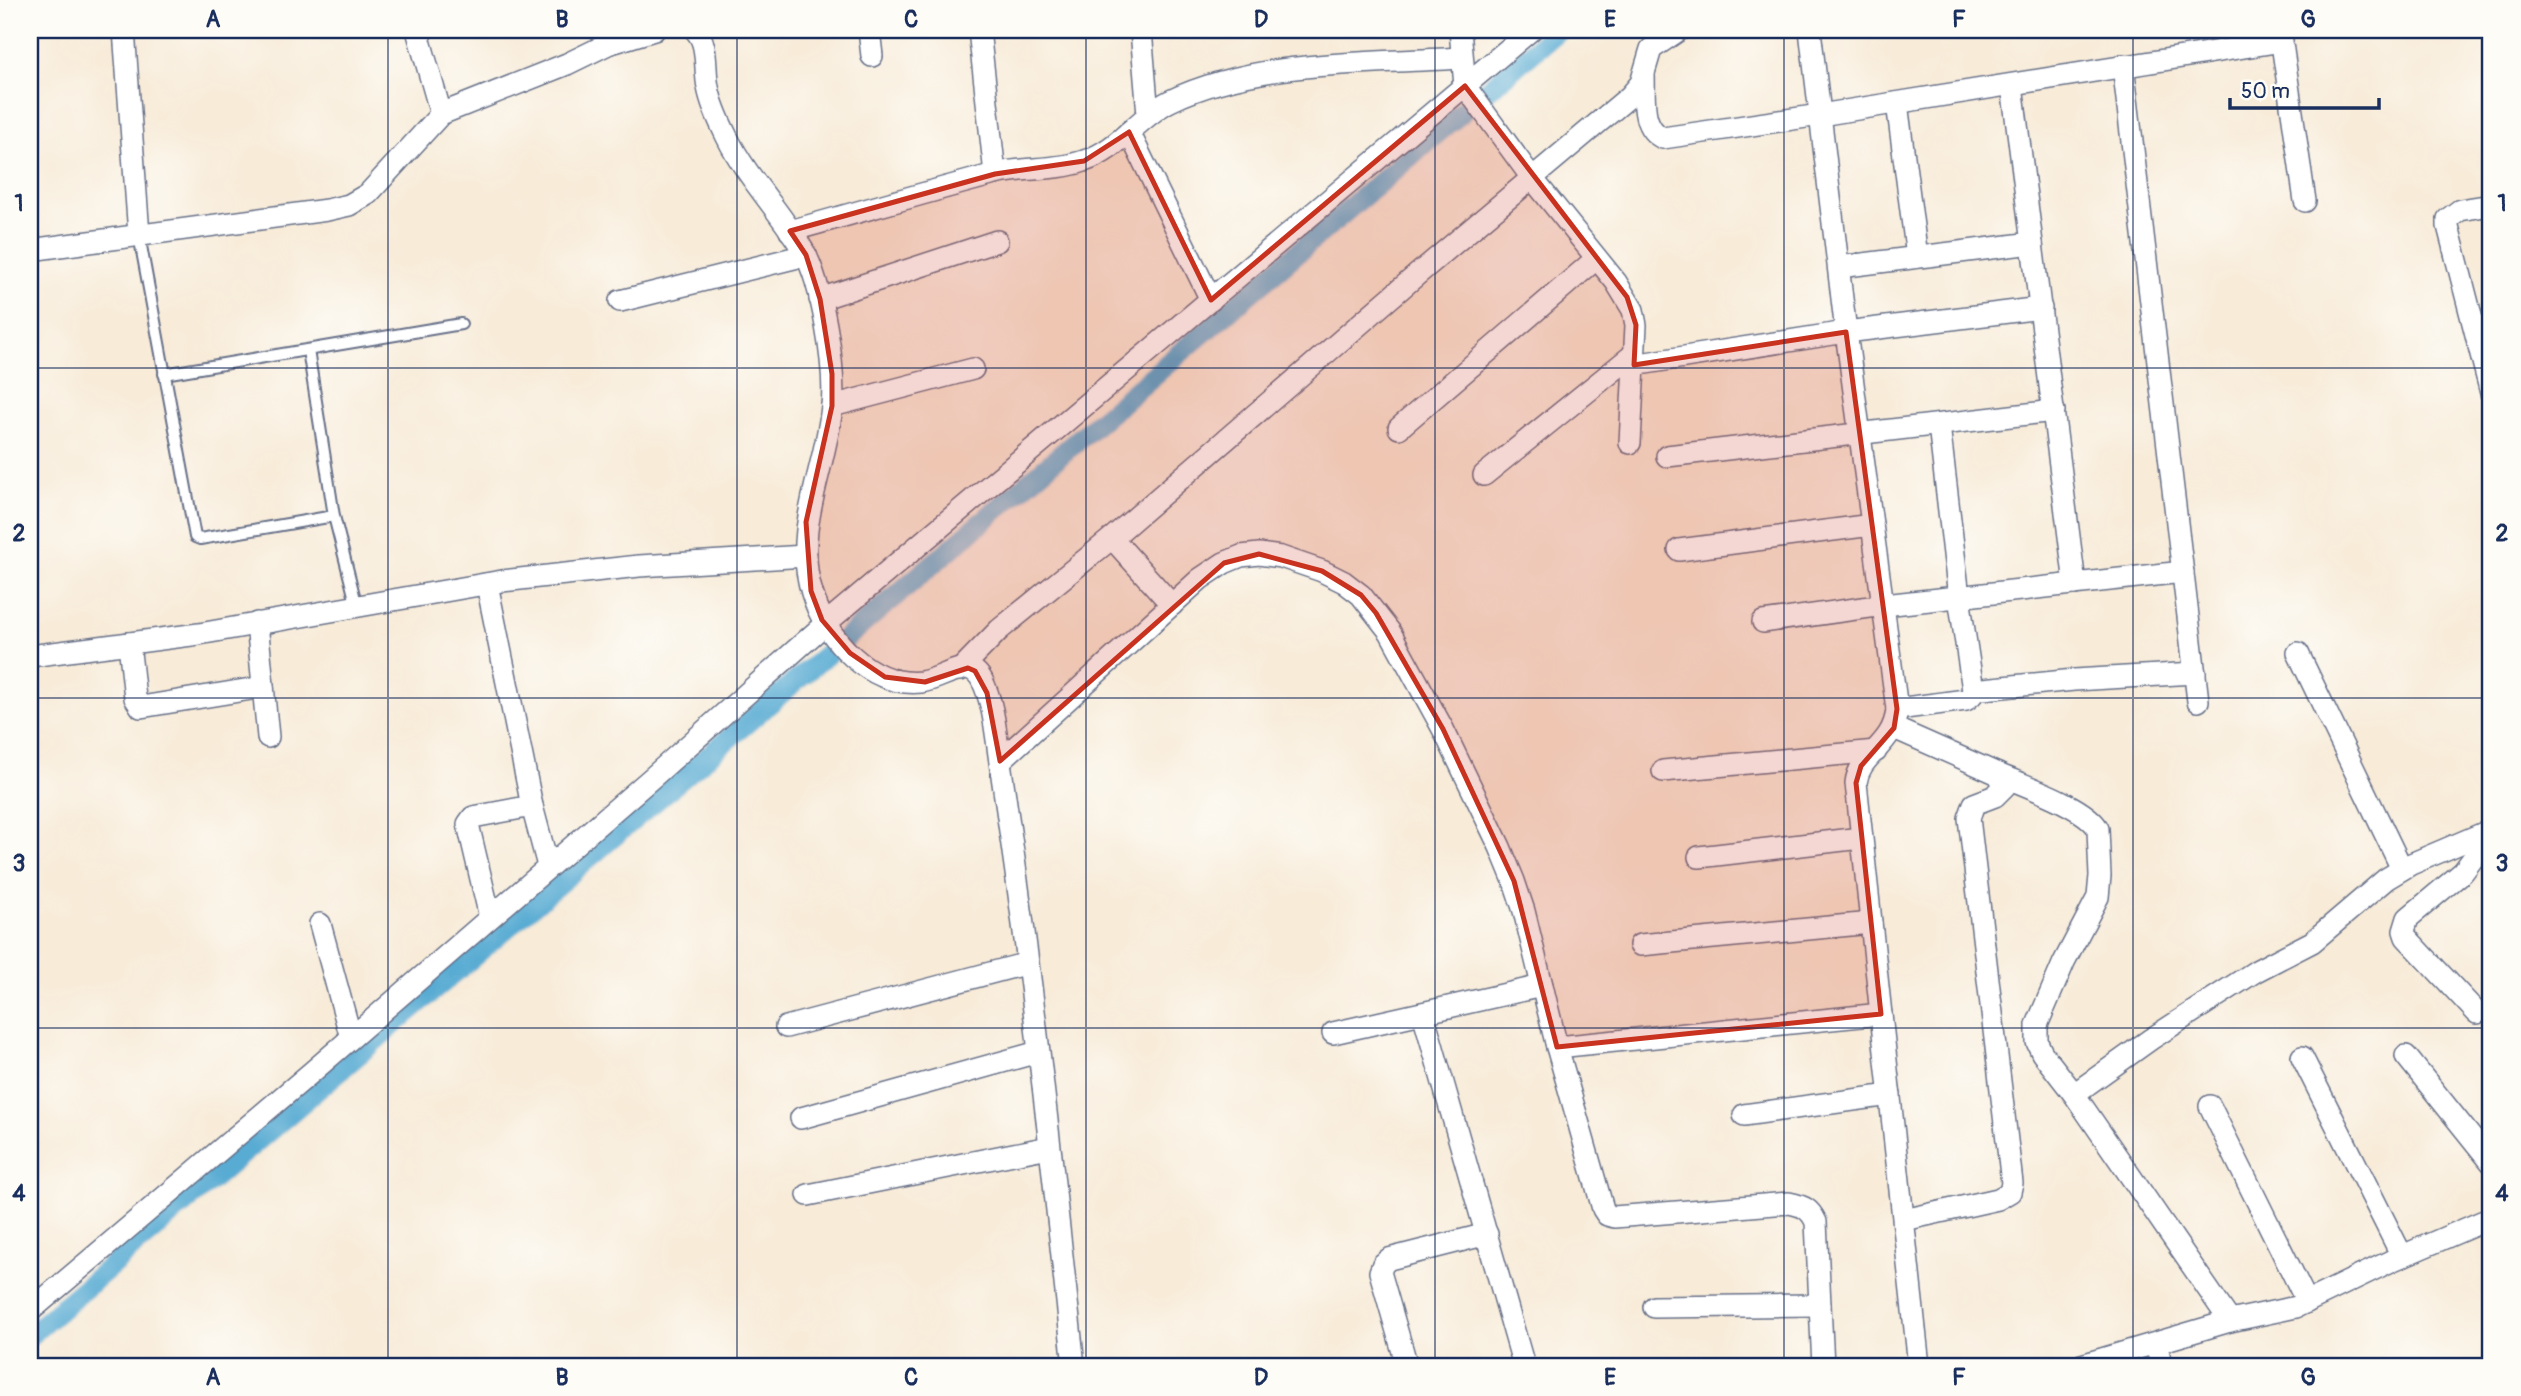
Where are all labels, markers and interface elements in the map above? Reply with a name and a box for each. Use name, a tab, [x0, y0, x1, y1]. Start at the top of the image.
text: A	[206, 5, 221, 34]
text: B	[555, 5, 569, 34]
text: C	[904, 5, 918, 34]
text: D	[1254, 5, 1268, 34]
text: E	[1604, 5, 1616, 34]
text: F	[1952, 5, 1966, 34]
text: G	[2300, 5, 2316, 34]
scale bar	[2230, 66, 2379, 110]
text: 50 m	[2241, 78, 2290, 105]
text: 1	[15, 189, 24, 218]
text: 1	[2498, 189, 2507, 218]
text: 2	[13, 519, 26, 548]
text: 2	[2496, 519, 2509, 548]
text: 3	[13, 849, 25, 878]
text: 3	[2496, 849, 2508, 878]
text: 4	[12, 1179, 26, 1208]
text: 4	[2495, 1179, 2509, 1208]
text: A	[206, 1363, 221, 1392]
text: B	[555, 1363, 569, 1392]
text: C	[904, 1363, 918, 1392]
text: D	[1254, 1363, 1268, 1392]
text: E	[1604, 1363, 1616, 1392]
text: F	[1952, 1363, 1966, 1392]
text: G	[2300, 1363, 2316, 1392]

